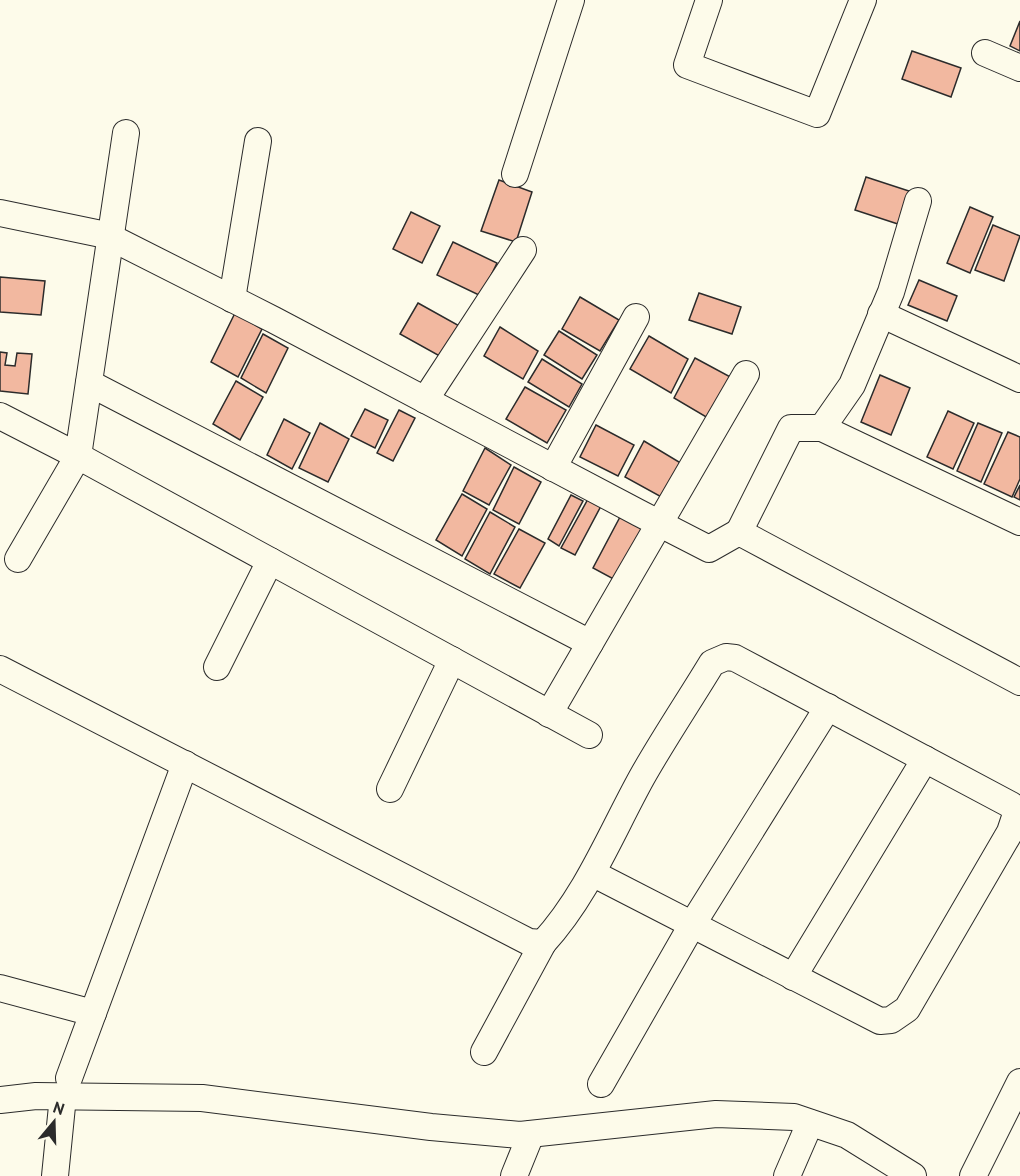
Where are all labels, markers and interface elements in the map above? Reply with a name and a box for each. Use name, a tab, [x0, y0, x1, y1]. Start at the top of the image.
north arrow	[24, 1092, 84, 1152]
text: N	[51, 1097, 67, 1119]

